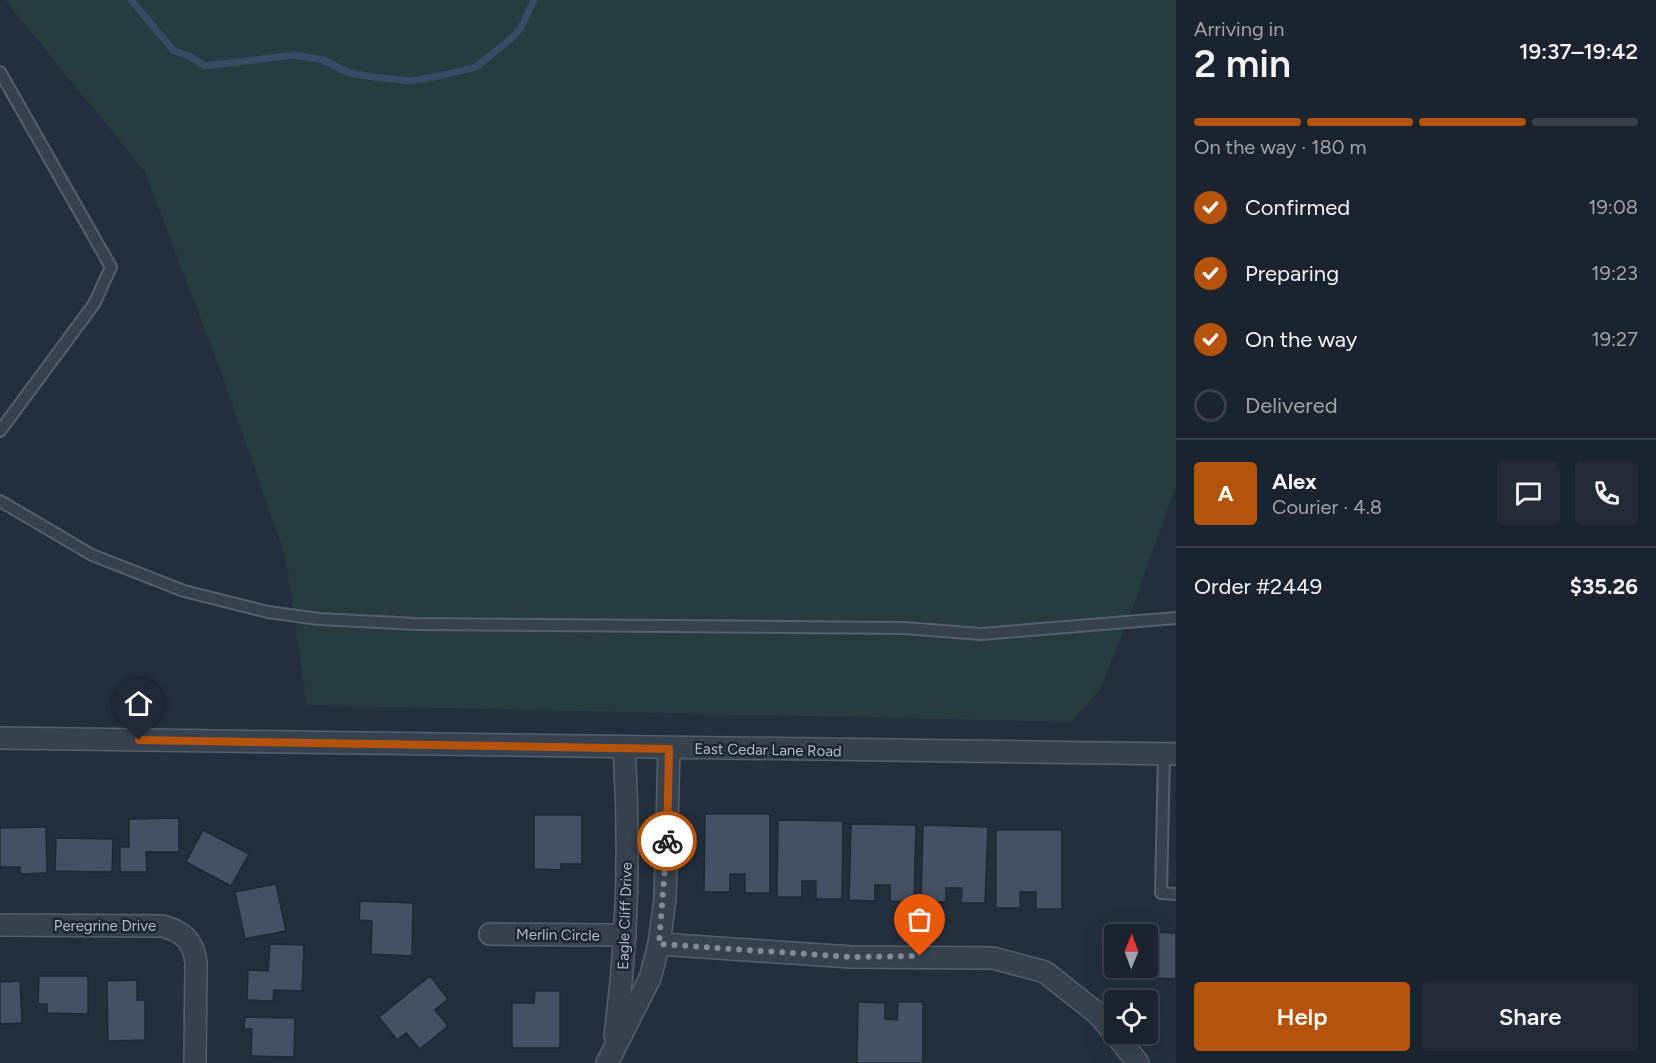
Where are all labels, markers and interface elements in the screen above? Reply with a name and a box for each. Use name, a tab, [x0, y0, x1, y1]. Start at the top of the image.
text: Arriving in	[1194, 17, 1284, 41]
text: 19:37–19:42	[1519, 38, 1638, 65]
text: 2 min	[1194, 40, 1291, 87]
text: On the way · 180 m	[1194, 135, 1367, 159]
icon: check	[1194, 191, 1227, 224]
text: Confirmed	[1245, 194, 1350, 221]
text: 19:08	[1588, 195, 1638, 219]
icon: check	[1194, 257, 1227, 290]
text: Preparing	[1245, 260, 1339, 287]
text: 19:23	[1591, 261, 1638, 285]
icon: check	[1194, 323, 1227, 356]
text: On the way	[1245, 326, 1357, 353]
text: 19:27	[1591, 327, 1638, 351]
text: Delivered	[1245, 392, 1338, 419]
button: chat	[1497, 462, 1560, 525]
button: phone	[1575, 462, 1638, 525]
text: Alex	[1272, 468, 1317, 495]
text: A	[1218, 480, 1233, 507]
text: Courier · 4.8	[1272, 495, 1382, 519]
text: Order #2449	[1194, 573, 1322, 600]
text: $35.26	[1570, 573, 1638, 600]
pin	[113, 678, 164, 740]
icon: home	[122, 687, 155, 720]
street label: East Cedar Lane Road	[694, 740, 842, 760]
courier	[637, 811, 697, 871]
icon: bike	[651, 825, 684, 858]
street label: Eagle Cliff Drive	[614, 862, 636, 970]
pin	[894, 894, 945, 956]
icon: bag	[903, 903, 936, 936]
street label: Peregrine Drive	[54, 917, 156, 935]
north arrow	[1104, 924, 1158, 978]
map controls	[1104, 924, 1158, 1044]
street label: Merlin Circle	[516, 925, 600, 945]
button: Help	[1194, 982, 1410, 1051]
button: Share	[1422, 982, 1638, 1051]
button: locate	[1104, 990, 1158, 1044]

